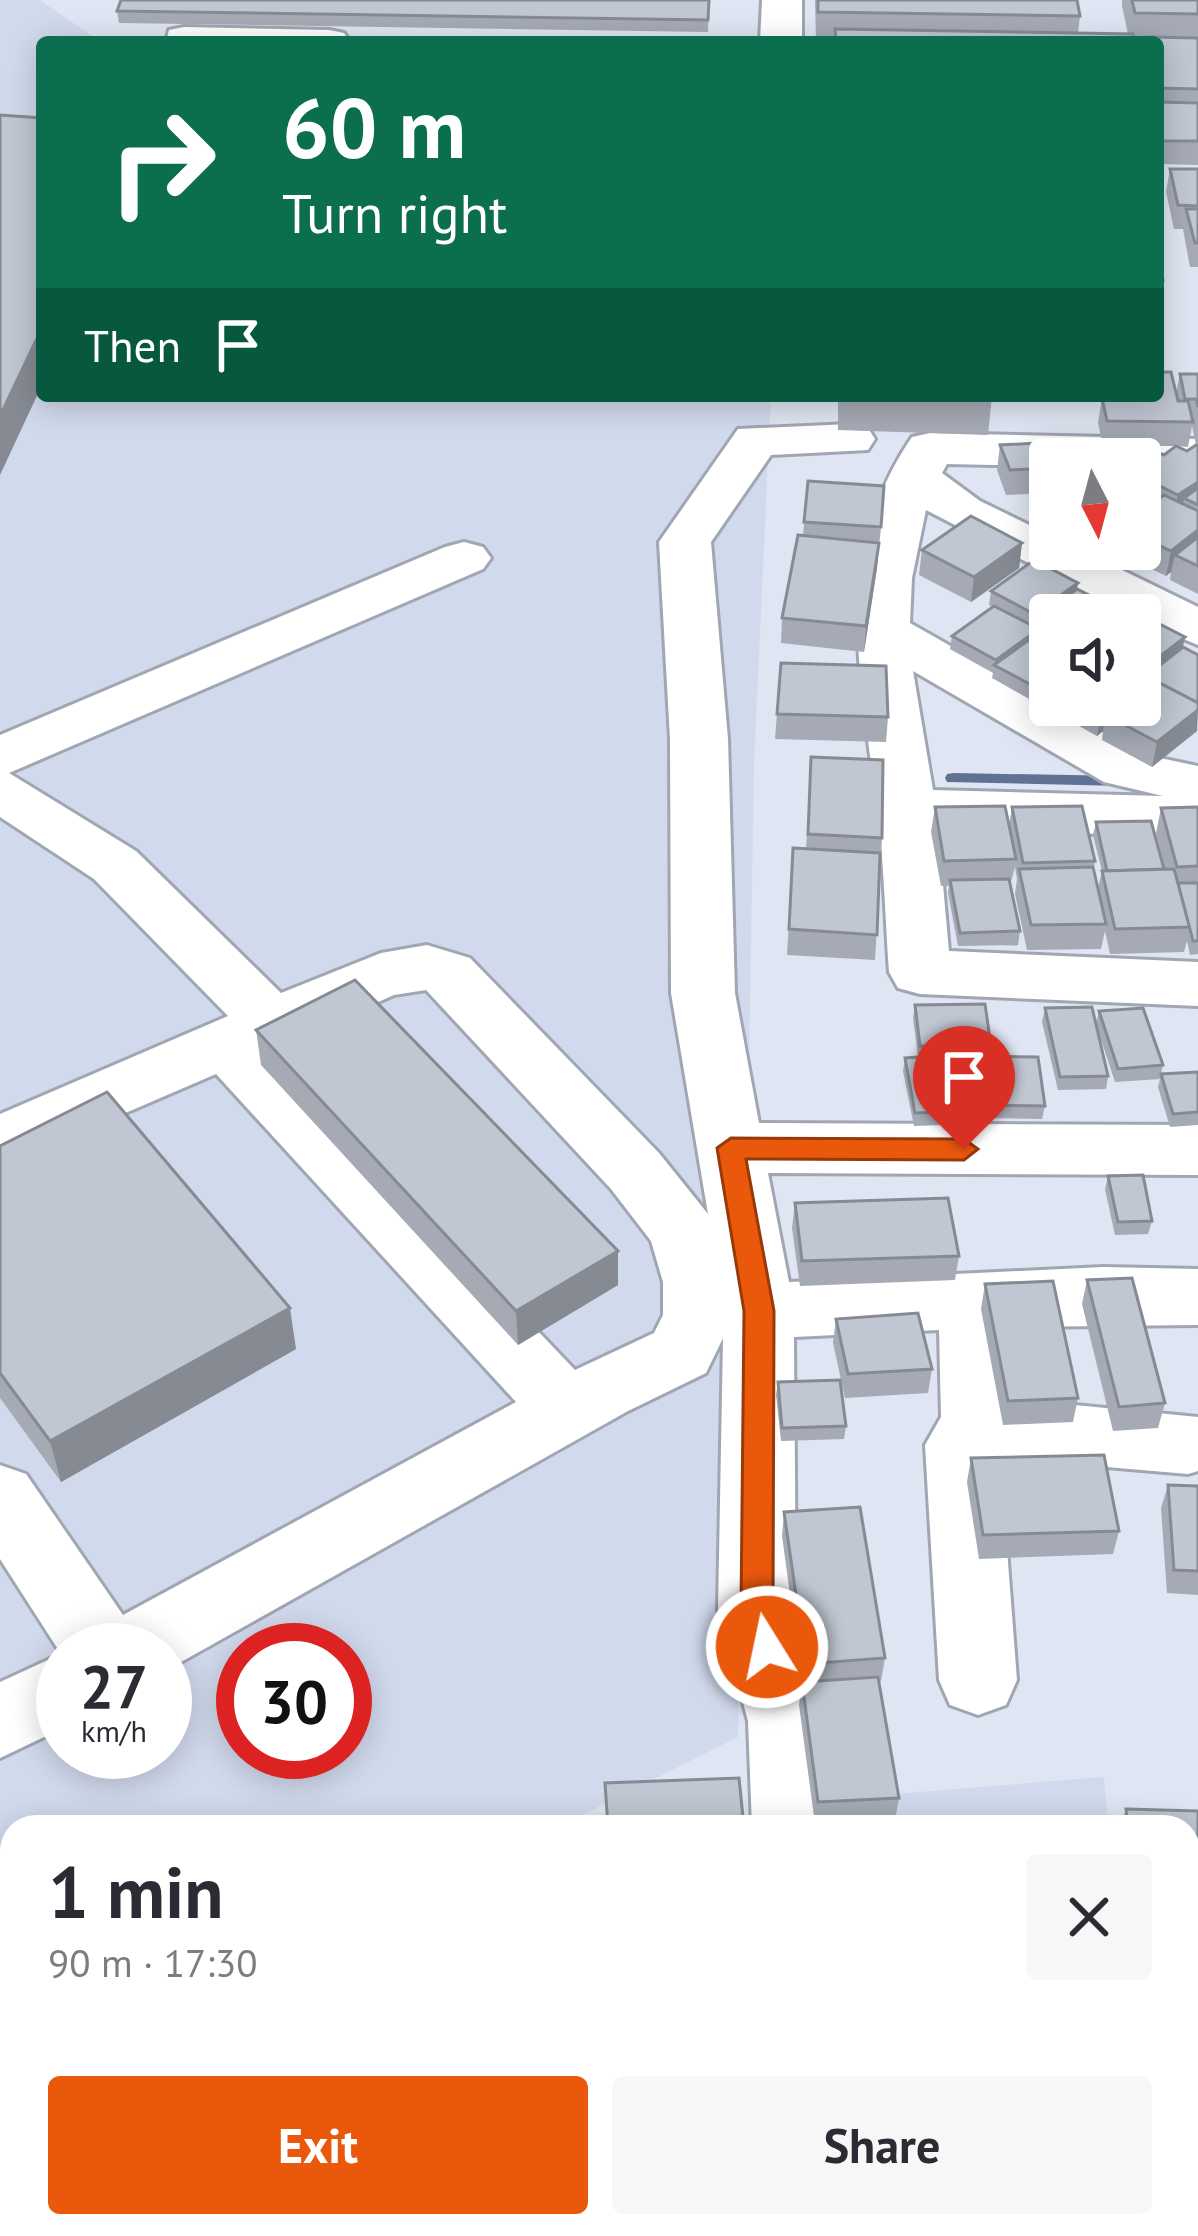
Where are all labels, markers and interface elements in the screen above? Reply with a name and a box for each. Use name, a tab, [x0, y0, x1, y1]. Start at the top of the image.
text: 60 m	[282, 72, 466, 181]
icon: right	[84, 84, 240, 240]
text: Turn right	[282, 178, 507, 248]
icon: arrive	[205, 312, 271, 378]
text: Then	[84, 316, 181, 374]
north arrow	[1029, 438, 1161, 570]
map controls	[1029, 438, 1161, 726]
button: sound	[1029, 594, 1161, 726]
pin	[913, 1026, 1015, 1149]
icon: arrive	[931, 1044, 997, 1110]
position arrow	[704, 1584, 830, 1710]
speed limit sign: 30	[216, 1623, 372, 1779]
text: 27	[80, 1647, 148, 1725]
text: km/h	[81, 1711, 147, 1750]
text: 1 min	[48, 1845, 224, 1938]
button: close	[1026, 1854, 1152, 1980]
text: 90 m · 17:30	[48, 1937, 257, 1988]
button: Exit	[48, 2076, 588, 2214]
button: Share	[612, 2076, 1152, 2214]

